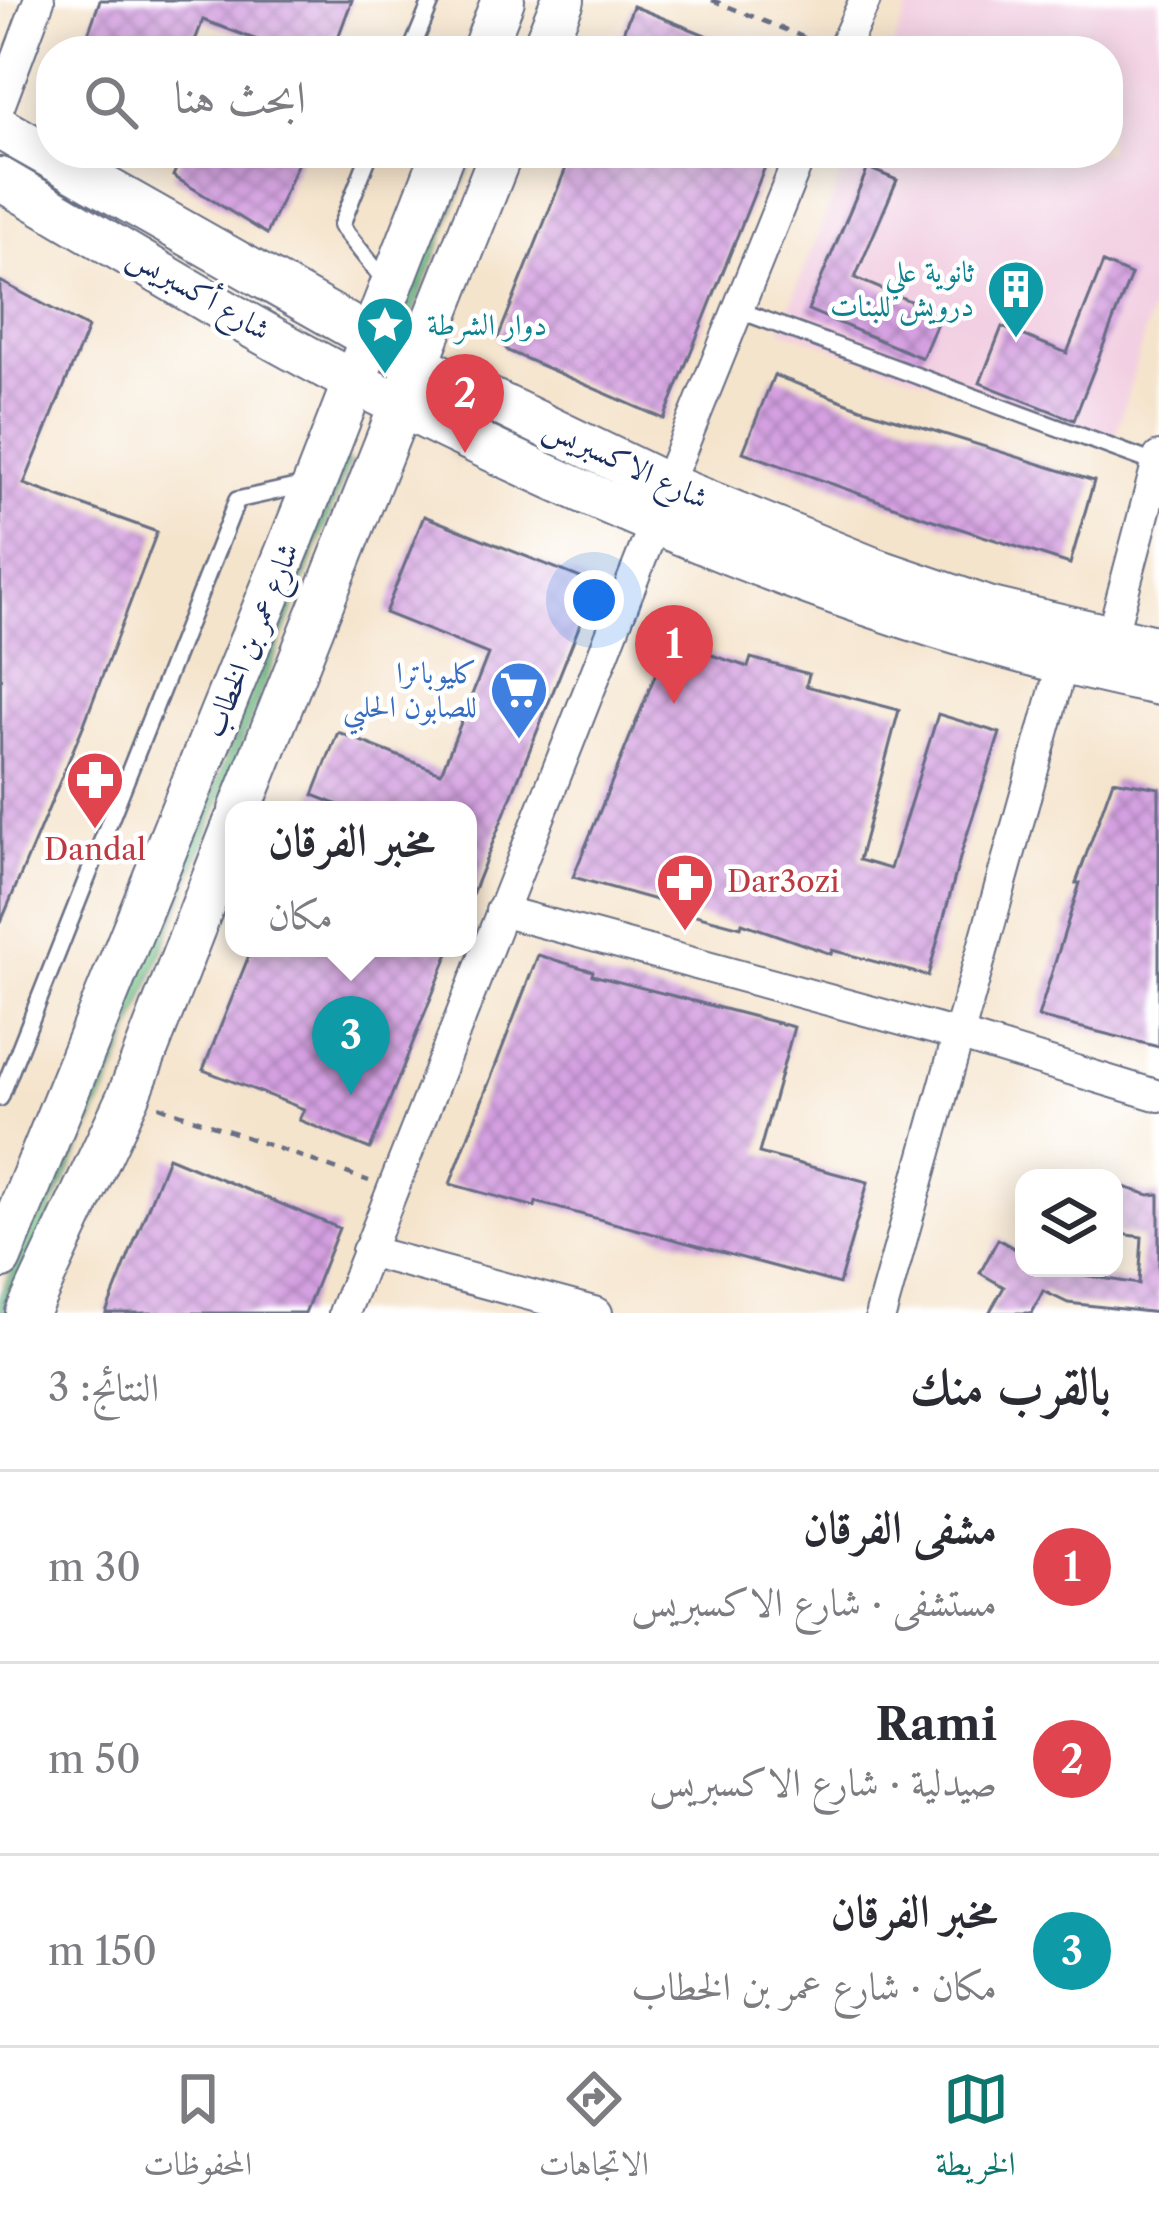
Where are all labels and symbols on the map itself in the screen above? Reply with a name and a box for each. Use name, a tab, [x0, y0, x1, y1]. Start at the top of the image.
street label: شارع أكسبريس	[118, 235, 278, 354]
place label: ثانوية علي درويش للبنات	[830, 253, 974, 326]
building icon: ثانوية علي درويش للبنات	[985, 258, 1047, 340]
place icon: دوار الشرطة	[354, 294, 416, 376]
place label: دوار الشرطة	[427, 306, 547, 345]
pin: 2	[426, 354, 504, 453]
street label: شارع الاكسبريس	[535, 408, 714, 523]
street label: شارع عمر بن الخطاب	[195, 537, 313, 745]
your location	[564, 570, 624, 630]
pin: 1	[635, 605, 713, 704]
place label: كليوباترا للصابون الحلبي	[343, 654, 477, 735]
supermarket icon: كليوباترا للصابون الحلبي	[488, 659, 550, 741]
pharmacy icon: Dandal	[64, 749, 126, 831]
place label: Dandal	[44, 831, 146, 868]
pharmacy icon: Dar3ozi	[654, 851, 716, 933]
place label: Dar3ozi	[727, 863, 839, 900]
pin: 3	[312, 996, 390, 1095]

